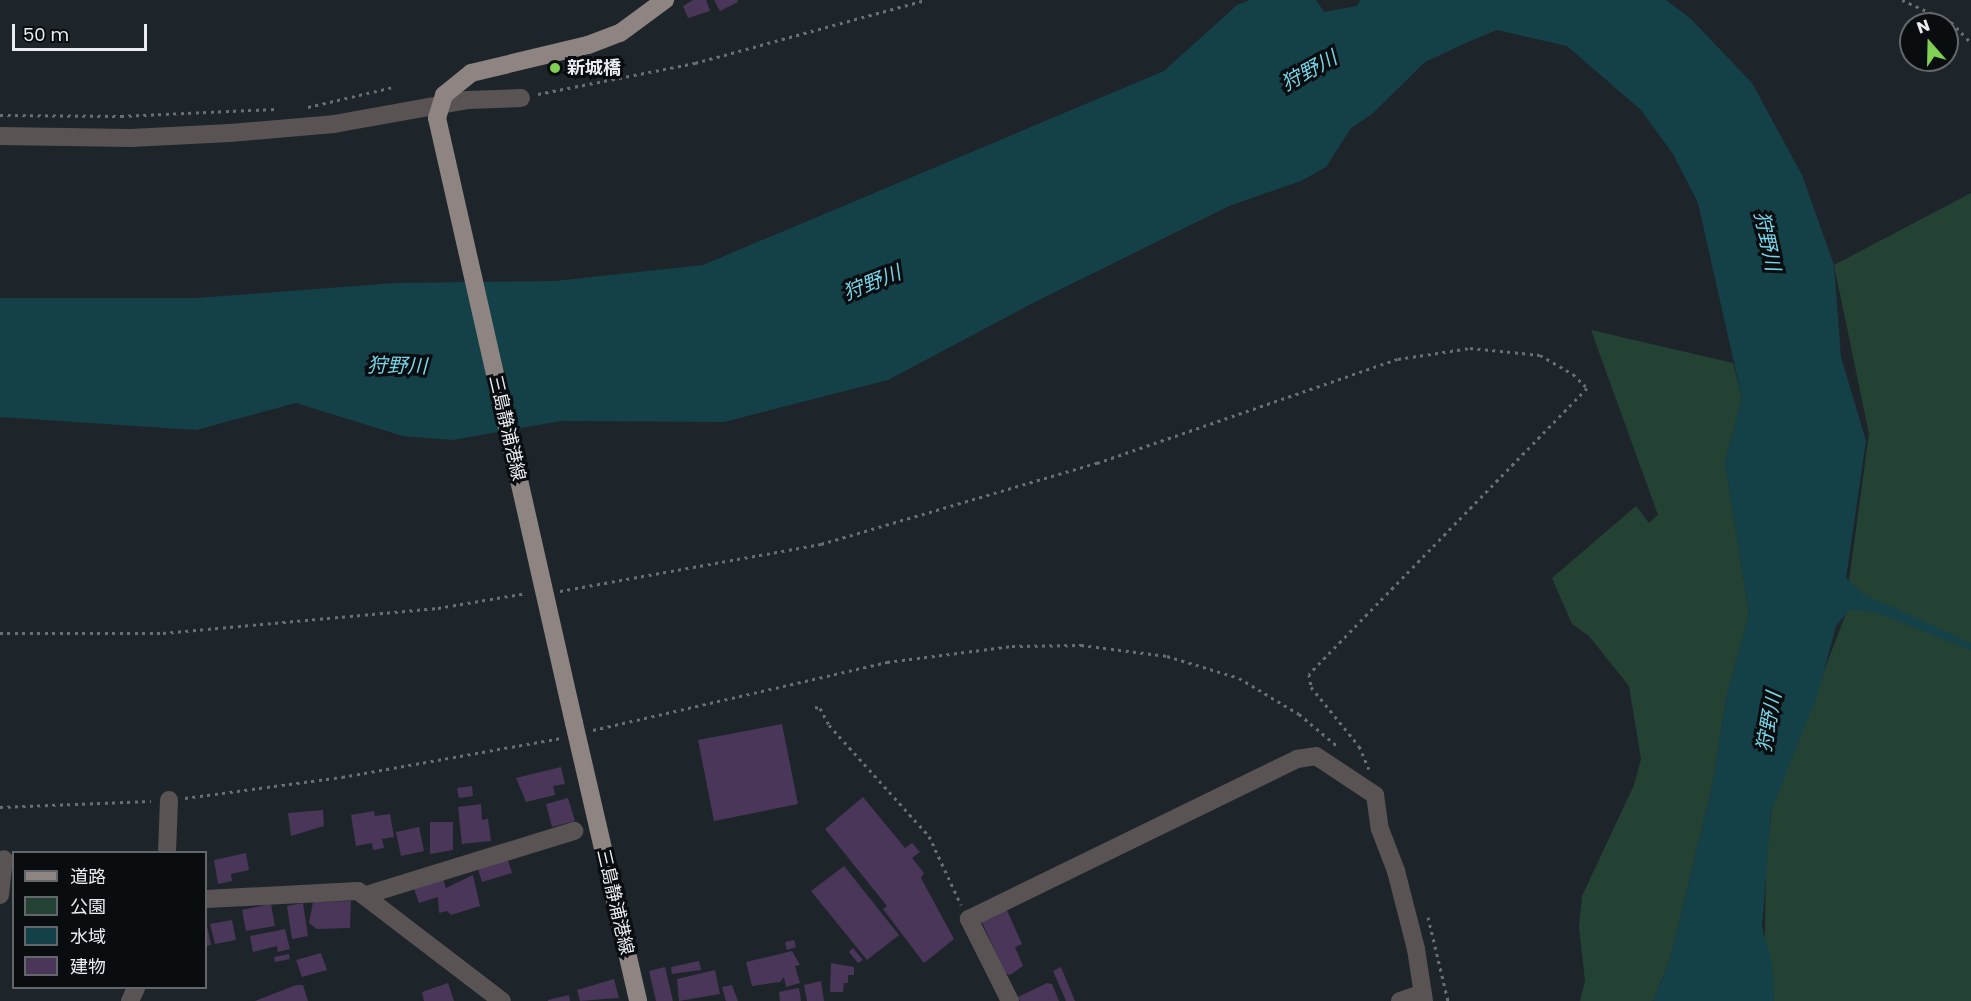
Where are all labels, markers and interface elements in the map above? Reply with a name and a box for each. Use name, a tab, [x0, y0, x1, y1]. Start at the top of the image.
scale bar	[15, 12, 150, 50]
north arrow	[1899, 12, 1959, 72]
text: N	[1914, 14, 1933, 39]
text: 50 m	[23, 22, 69, 47]
water label: 狩野川	[1277, 46, 1341, 96]
place label: 新城橋	[567, 57, 621, 79]
marker: 新城橋	[548, 61, 562, 75]
water label: 狩野川	[1749, 209, 1785, 273]
water label: 狩野川	[840, 261, 904, 305]
water label: 狩野川	[367, 353, 427, 379]
street label: 三島静浦港線	[484, 373, 530, 483]
water label: 狩野川	[1752, 690, 1786, 754]
street label: 三島静浦港線	[592, 847, 638, 957]
legend	[12, 851, 207, 989]
text: 道路	[70, 864, 106, 889]
text: 公園	[70, 894, 106, 919]
text: 水域	[70, 924, 106, 949]
text: 建物	[70, 954, 106, 979]

